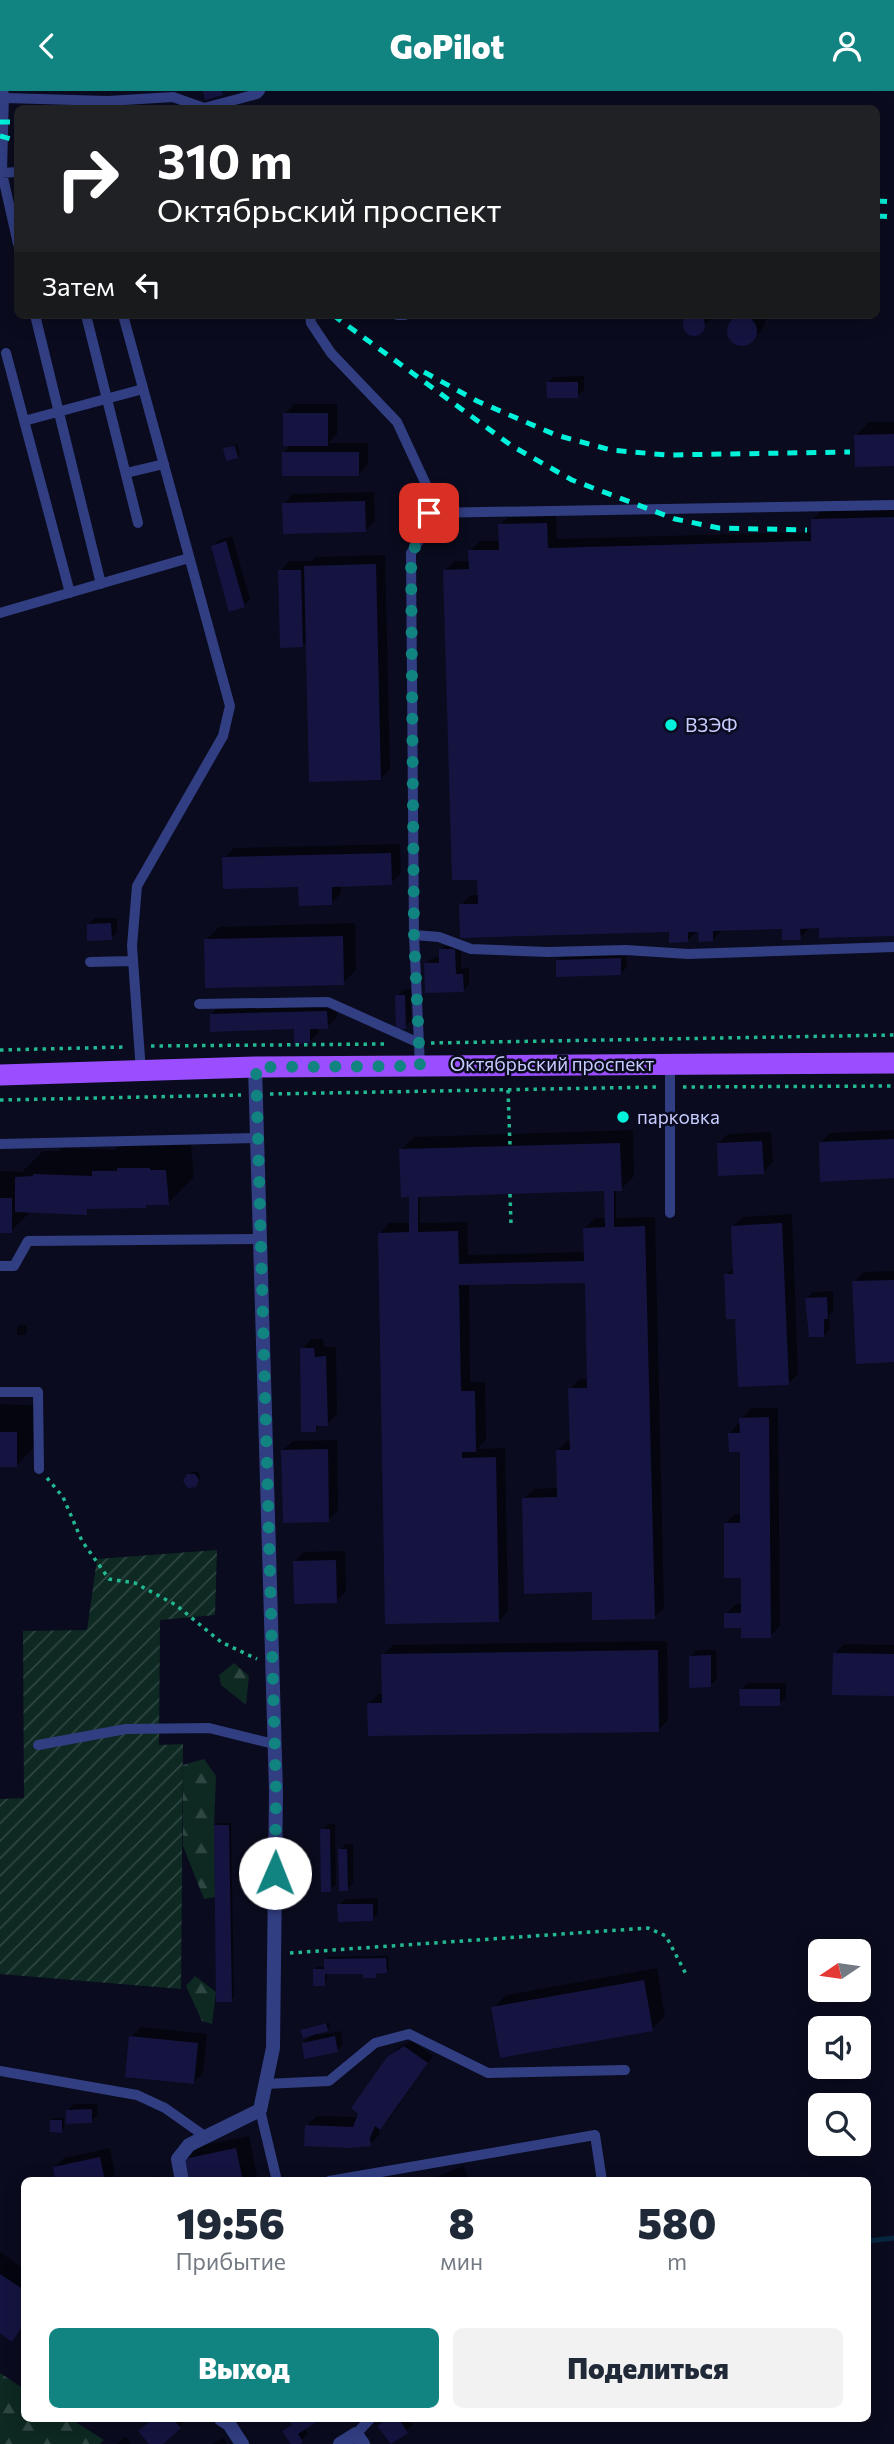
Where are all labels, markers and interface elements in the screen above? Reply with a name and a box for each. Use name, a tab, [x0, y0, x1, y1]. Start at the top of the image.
text: GoPilot	[390, 26, 504, 66]
icon: back	[28, 27, 66, 65]
icon: person	[828, 27, 866, 65]
text: 310 m	[157, 129, 292, 189]
icon: right	[42, 133, 133, 224]
text: Октябрьский проспект	[157, 189, 502, 229]
icon: left	[129, 266, 167, 304]
text: Затем	[42, 270, 115, 301]
pin	[399, 483, 459, 543]
icon: arrive	[410, 494, 448, 532]
place label: ВЗЭФ	[685, 713, 737, 736]
marker: ВЗЭФ	[663, 717, 679, 733]
street label: Октябрьский проспект	[450, 1052, 654, 1075]
place label: парковка	[637, 1105, 720, 1128]
marker: парковка	[615, 1109, 631, 1125]
position arrow	[238, 1836, 312, 1910]
north arrow	[808, 1939, 872, 2002]
map controls	[808, 1939, 871, 2156]
button: sound	[808, 2016, 871, 2079]
button: search	[808, 2093, 871, 2156]
text: 19:56	[177, 2196, 285, 2248]
text: 8	[449, 2196, 475, 2248]
text: 580	[637, 2196, 717, 2248]
text: Прибытие	[175, 2247, 286, 2275]
text: мин	[440, 2247, 483, 2275]
text: m	[667, 2247, 687, 2275]
button: Выход	[49, 2328, 439, 2408]
button: Поделиться	[453, 2328, 843, 2408]

